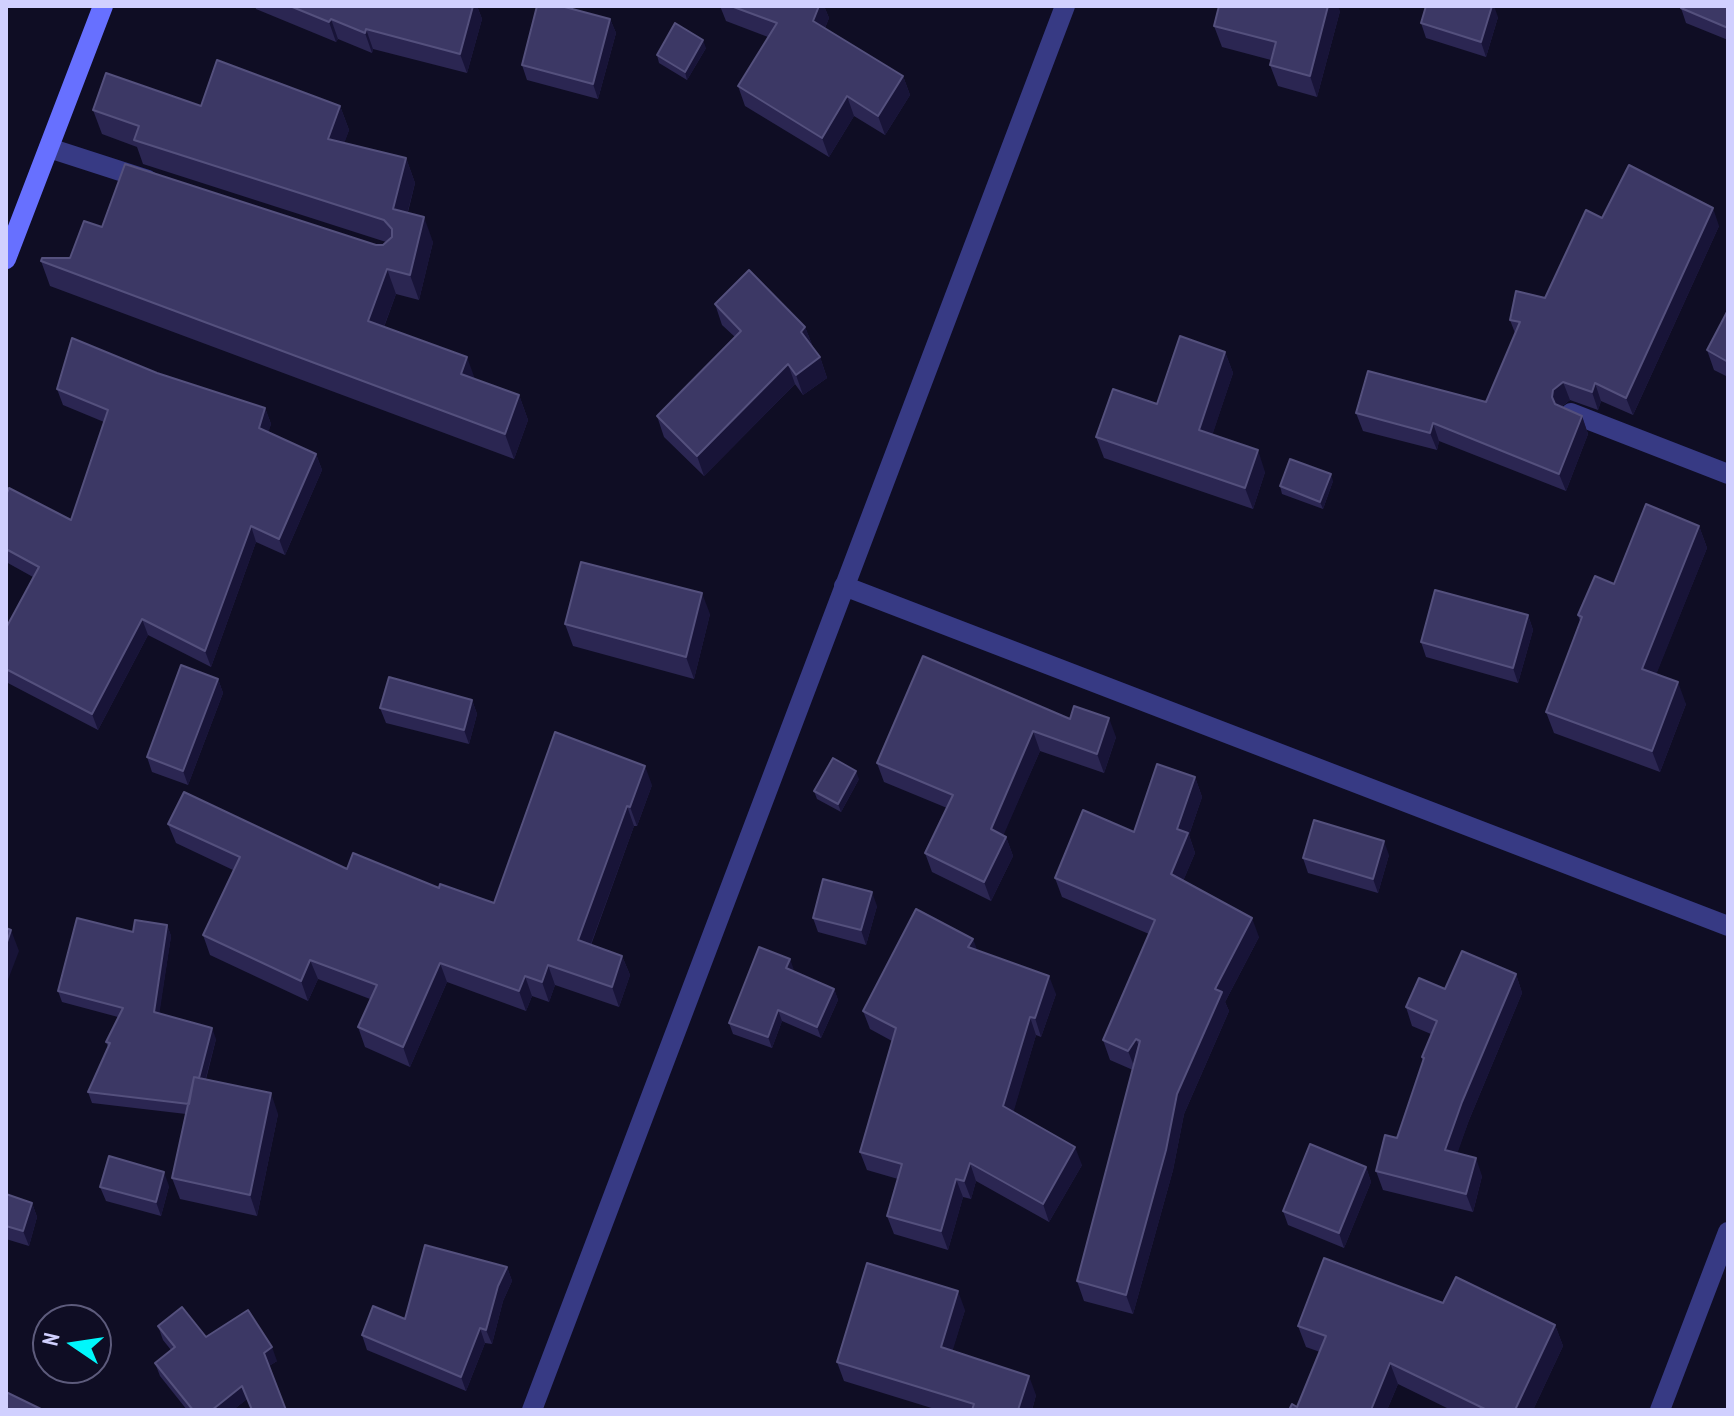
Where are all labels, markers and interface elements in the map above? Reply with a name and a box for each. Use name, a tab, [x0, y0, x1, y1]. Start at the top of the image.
north arrow	[32, 1304, 112, 1384]
text: N	[36, 1330, 66, 1348]

